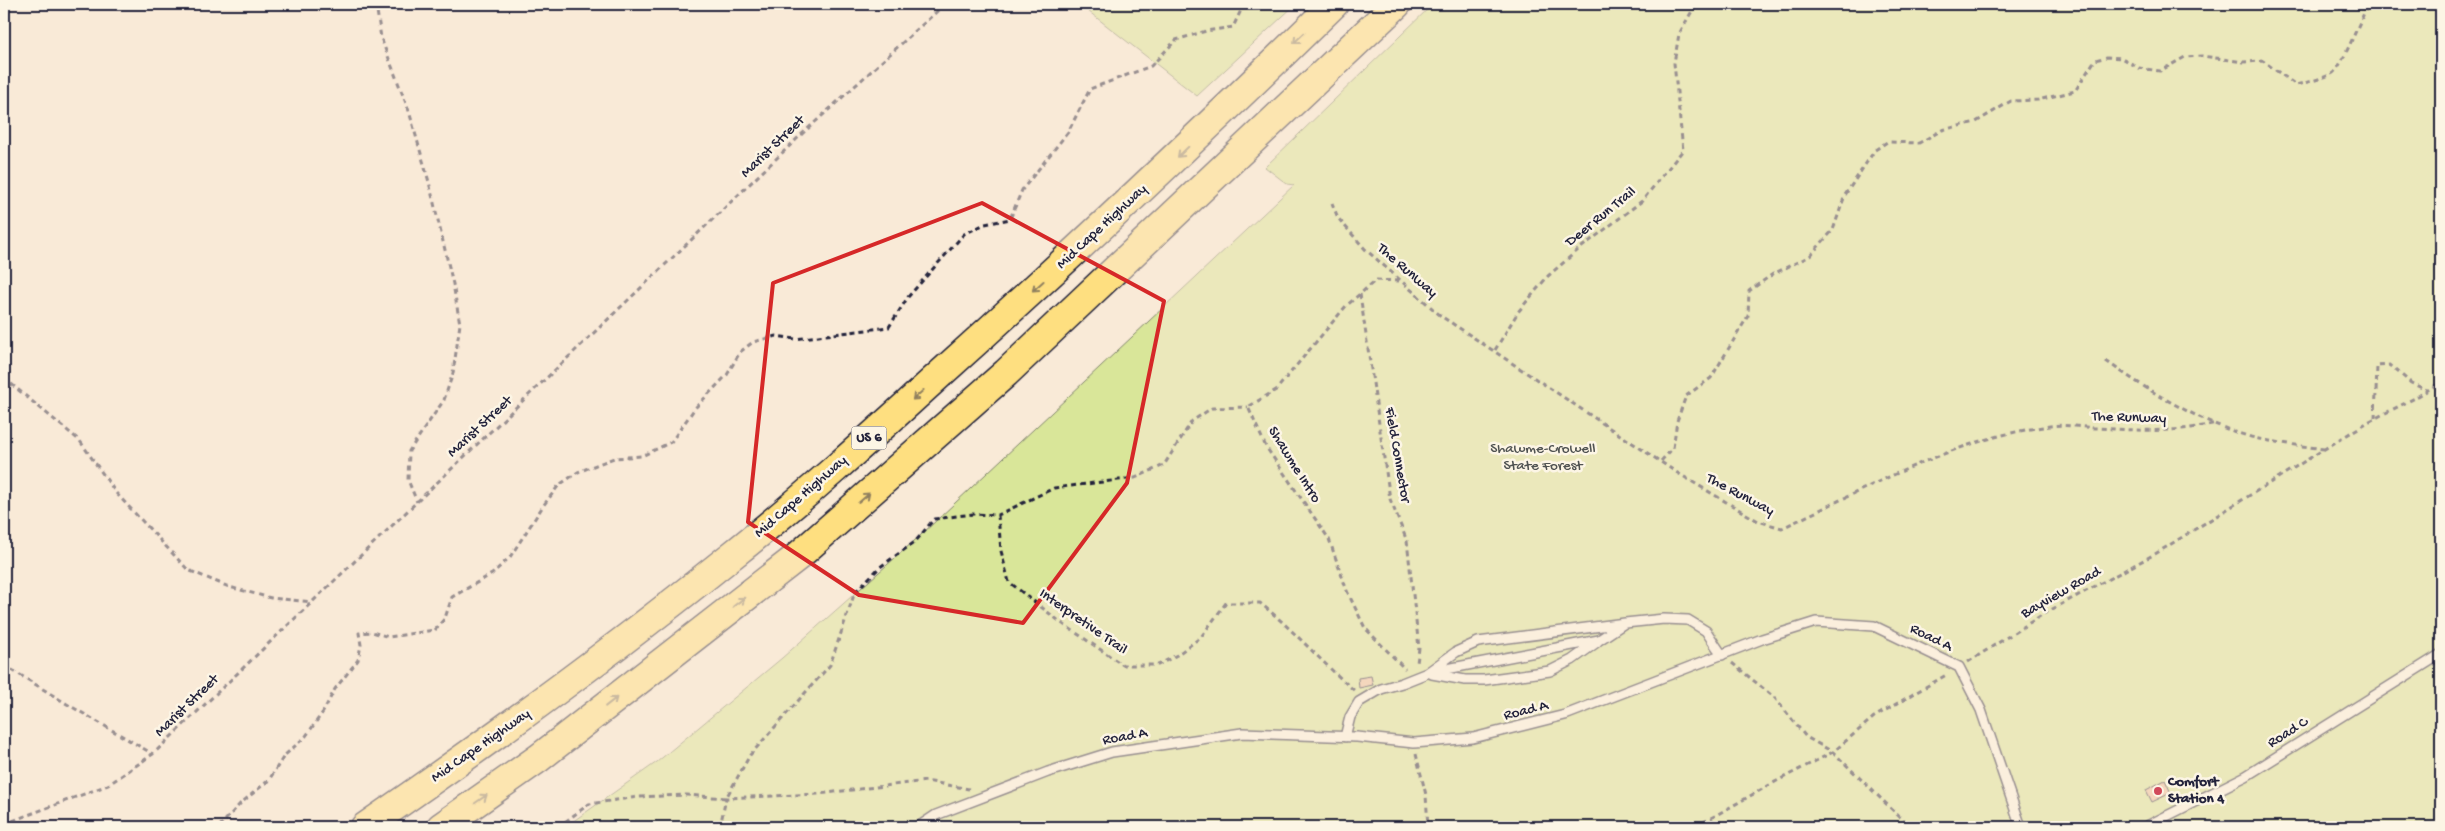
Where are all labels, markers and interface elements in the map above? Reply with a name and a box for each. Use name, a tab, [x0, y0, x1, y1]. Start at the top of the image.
one-way arrow	[1293, 32, 1305, 44]
street label: Marist Street	[737, 111, 810, 182]
one-way arrow	[1177, 145, 1189, 158]
street label: Mid Cape Highway	[1053, 180, 1151, 273]
street label: Deer Run Trail	[1561, 183, 1640, 252]
street label: The Runway	[1372, 239, 1441, 303]
one-way arrow	[1032, 280, 1045, 292]
one-way arrow	[911, 389, 924, 400]
street label: Marist Street	[444, 391, 518, 462]
street label: Field Connector	[1380, 405, 1415, 506]
street label: The Runway	[2090, 408, 2167, 428]
street label: Shawme Intro	[1263, 423, 1325, 507]
road number: US 6	[852, 426, 886, 449]
park label: Shawme-Crowell State Forest	[1490, 440, 1596, 475]
street label: Mid Cape Highway	[751, 451, 851, 542]
street label: The Runway	[1702, 469, 1778, 521]
one-way arrow	[857, 493, 870, 504]
street label: Bayview Road	[2017, 562, 2105, 624]
street label: Interpretive Trail	[1035, 585, 1131, 659]
one-way arrow	[732, 596, 745, 607]
street label: Road A	[1907, 620, 1956, 656]
street label: Marist Street	[151, 670, 224, 741]
one-way arrow	[604, 697, 618, 707]
street label: Road A	[1502, 697, 1551, 725]
street label: Mid Cape Highway	[428, 705, 535, 787]
street label: Road C	[2264, 713, 2312, 752]
street label: Road A	[1101, 724, 1150, 750]
place label: Comfort Station 4	[2167, 773, 2225, 808]
marker: Comfort Station 4	[2152, 785, 2164, 797]
one-way arrow	[474, 794, 488, 804]

